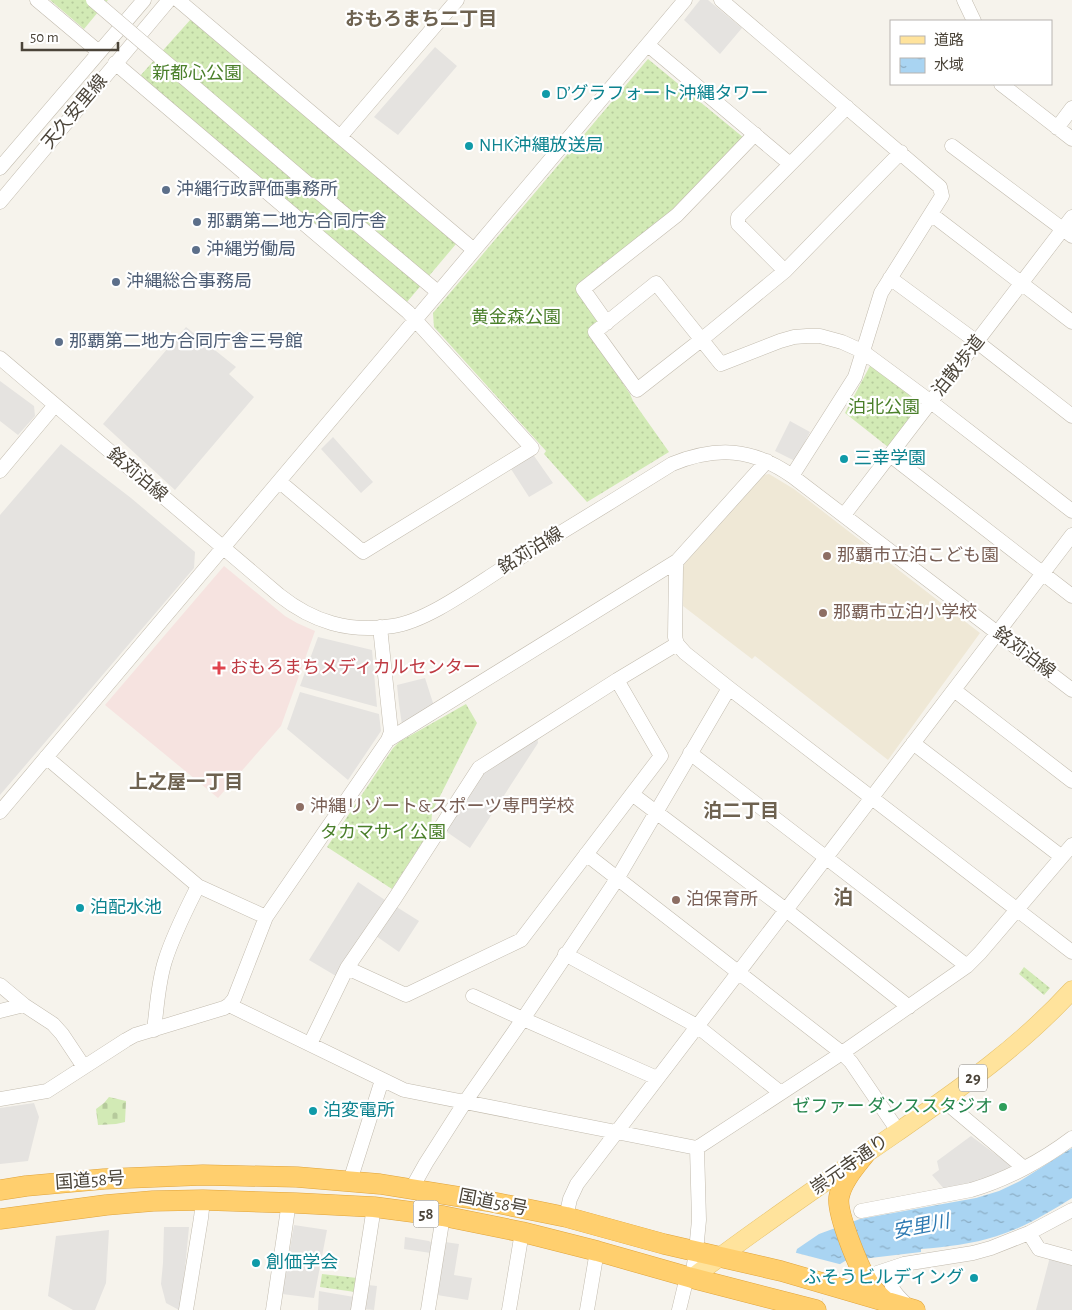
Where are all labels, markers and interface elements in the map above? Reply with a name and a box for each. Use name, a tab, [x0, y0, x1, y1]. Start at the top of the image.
district label: おもろまち二丁目	[345, 9, 497, 29]
scale bar	[22, 20, 119, 52]
legend	[890, 20, 1052, 85]
text: 50 m	[30, 30, 59, 45]
text: 道路	[934, 32, 964, 48]
text: 水域	[934, 57, 964, 73]
park label: 新都心公園	[152, 63, 242, 83]
street label: 天久安里線	[38, 70, 111, 152]
place label: D’グラフォート沖縄タワー	[556, 83, 768, 103]
marker: D’グラフォート沖縄タワー	[540, 88, 552, 100]
place label: NHK沖縄放送局	[479, 135, 603, 155]
marker: NHK沖縄放送局	[463, 140, 475, 152]
place label: 沖縄行政評価事務所	[176, 179, 338, 199]
marker: 沖縄行政評価事務所	[160, 184, 172, 196]
place label: 那覇第二地方合同庁舎	[207, 211, 387, 231]
marker: 那覇第二地方合同庁舎	[191, 216, 203, 228]
place label: 沖縄労働局	[206, 239, 296, 259]
marker: 沖縄労働局	[190, 244, 202, 256]
place label: 沖縄総合事務局	[126, 271, 252, 291]
marker: 沖縄総合事務局	[110, 276, 122, 288]
park label: 黄金森公園	[471, 308, 561, 327]
place label: 那覇第二地方合同庁舎三号館	[69, 331, 303, 351]
street label: 泊散歩道	[928, 331, 988, 400]
marker: 那覇第二地方合同庁舎三号館	[53, 336, 65, 348]
park label: 泊北公園	[848, 397, 920, 417]
street label: 銘苅泊線	[104, 443, 172, 505]
place label: 三幸学園	[854, 448, 926, 468]
marker: 三幸学園	[838, 453, 850, 465]
street label: 銘苅泊線	[495, 523, 566, 578]
place label: 那覇市立泊こども園	[837, 545, 999, 565]
marker: 那覇市立泊こども園	[821, 550, 833, 562]
place label: 那覇市立泊小学校	[833, 602, 977, 622]
marker: 那覇市立泊小学校	[817, 607, 829, 619]
street label: 銘苅泊線	[990, 623, 1059, 682]
place label: おもろまちメディカルセンター	[230, 657, 481, 677]
marker: おもろまちメディカルセンター	[212, 661, 226, 675]
district label: 上之屋一丁目	[129, 772, 243, 792]
place label: 沖縄リゾート&スポーツ専門学校	[310, 796, 574, 816]
district label: 泊二丁目	[703, 800, 779, 821]
marker: 沖縄リゾート&スポーツ専門学校	[294, 801, 306, 813]
park label: タカマサイ公園	[320, 823, 446, 842]
district label: 泊	[833, 887, 853, 908]
place label: 泊保育所	[686, 889, 758, 909]
marker: 泊保育所	[670, 894, 682, 906]
place label: 泊配水池	[90, 897, 162, 917]
marker: 泊配水池	[74, 902, 86, 914]
road number: 29	[959, 1064, 987, 1092]
place label: ゼファー ダンススタジオ	[792, 1096, 993, 1116]
place label: 泊変電所	[323, 1100, 395, 1120]
marker: ゼファー ダンススタジオ	[997, 1101, 1009, 1113]
marker: 泊変電所	[307, 1105, 319, 1117]
street label: 崇元寺通り	[807, 1131, 892, 1198]
street label: 国道58号	[54, 1168, 126, 1192]
street label: 国道58号	[457, 1186, 529, 1219]
road number: 58	[414, 1200, 438, 1228]
water label: 安里川	[891, 1211, 953, 1242]
place label: 創価学会	[266, 1252, 338, 1272]
marker: 創価学会	[250, 1257, 262, 1269]
place label: ふそうビルディング	[803, 1267, 964, 1287]
marker: ふそうビルディング	[968, 1272, 980, 1284]

